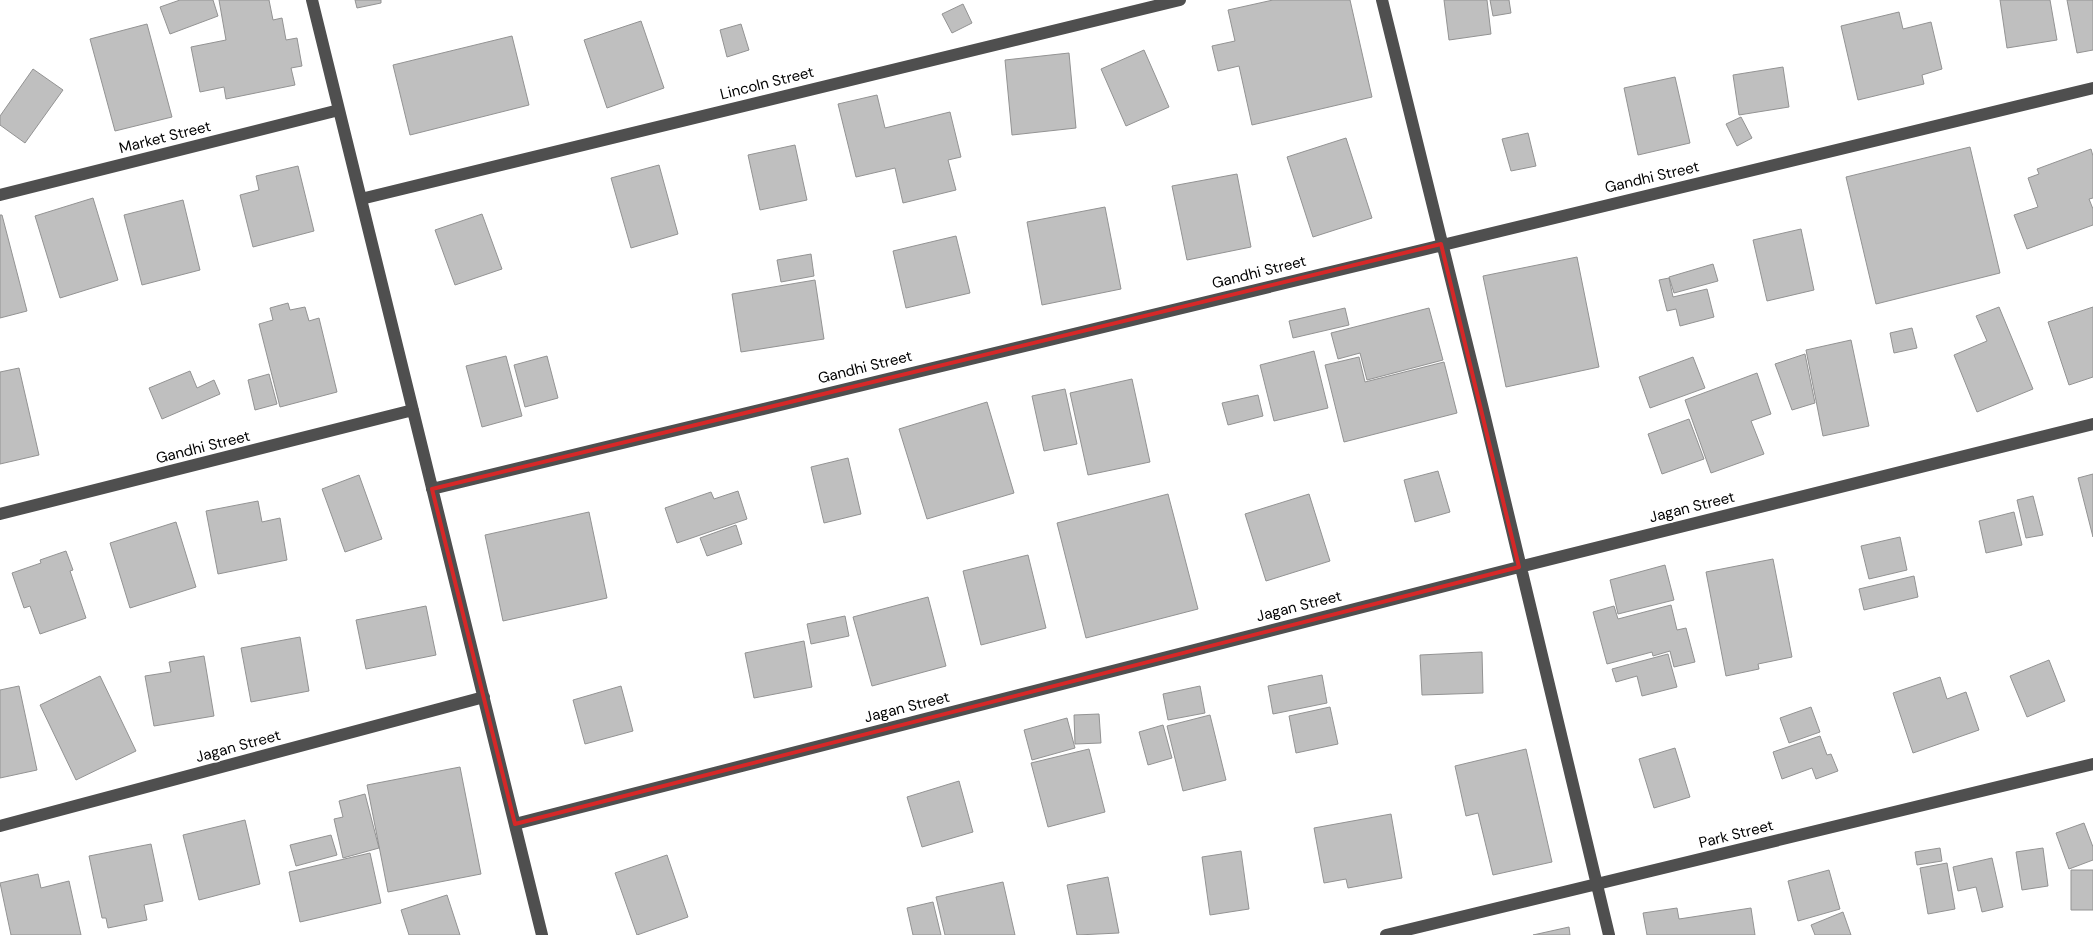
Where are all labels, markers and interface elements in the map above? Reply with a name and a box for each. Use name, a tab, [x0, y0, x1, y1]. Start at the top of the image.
street label: Lincoln Street	[718, 62, 816, 104]
street label: Market Street	[117, 116, 213, 158]
street label: Gandhi Street	[1603, 156, 1701, 198]
street label: Gandhi Street	[1210, 251, 1308, 293]
street label: Gandhi Street	[816, 346, 914, 388]
street label: Gandhi Street	[154, 426, 252, 468]
street label: Jagan Street	[1647, 487, 1737, 527]
street label: Jagan Street	[1254, 586, 1344, 626]
street label: Jagan Street	[862, 687, 952, 727]
street label: Jagan Street	[193, 725, 283, 767]
street label: Park Street	[1697, 815, 1775, 853]

